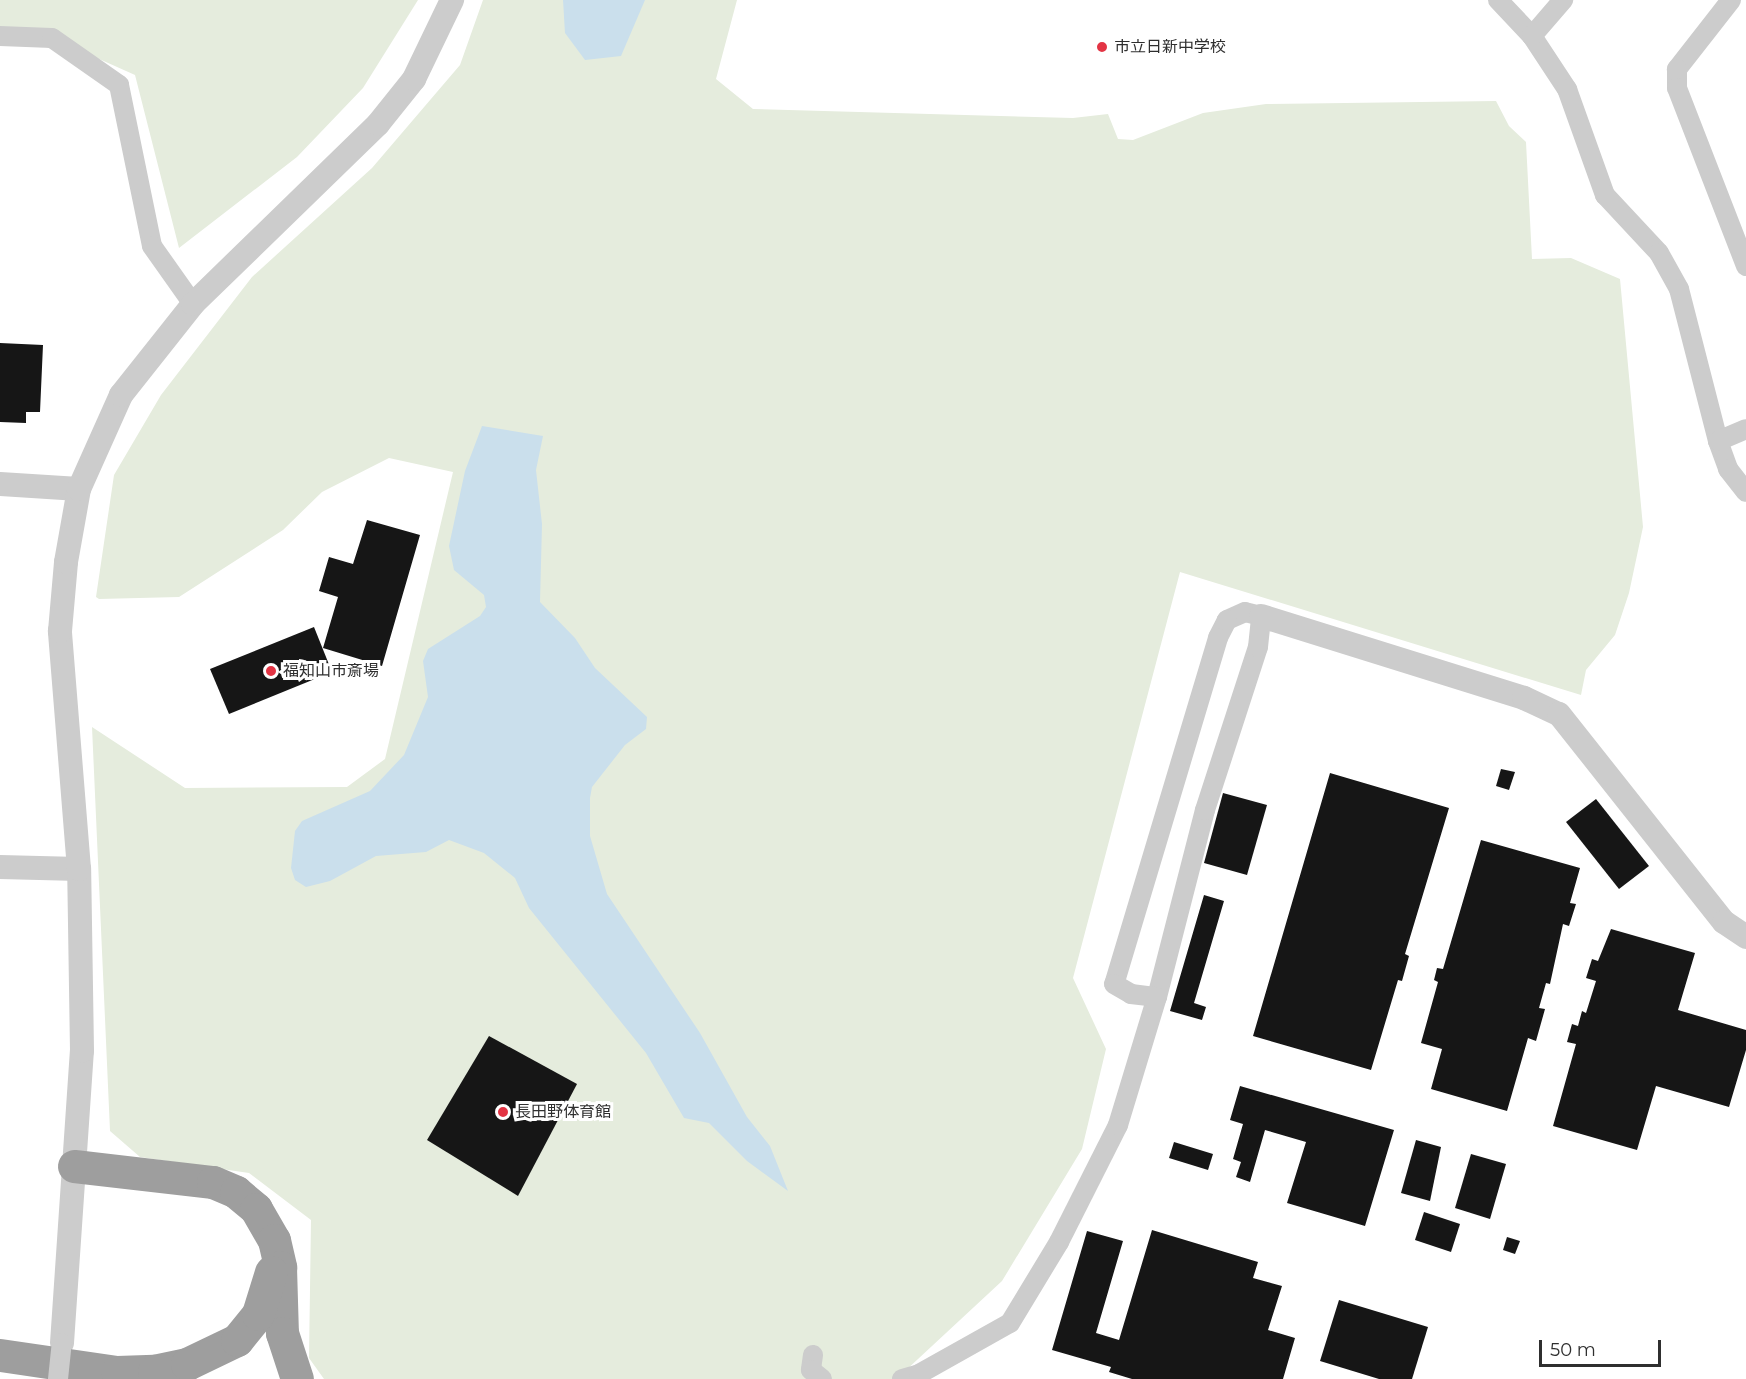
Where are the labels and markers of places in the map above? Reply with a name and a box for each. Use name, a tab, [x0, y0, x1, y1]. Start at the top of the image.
place label: 市立日新中学校	[1114, 37, 1226, 57]
marker: 市立日新中学校	[1095, 40, 1109, 54]
place label: 福知山市斎場	[283, 661, 379, 681]
marker: 福知山市斎場	[264, 664, 278, 678]
place label: 長田野体育館	[515, 1102, 611, 1122]
marker: 長田野体育館	[496, 1105, 510, 1119]

